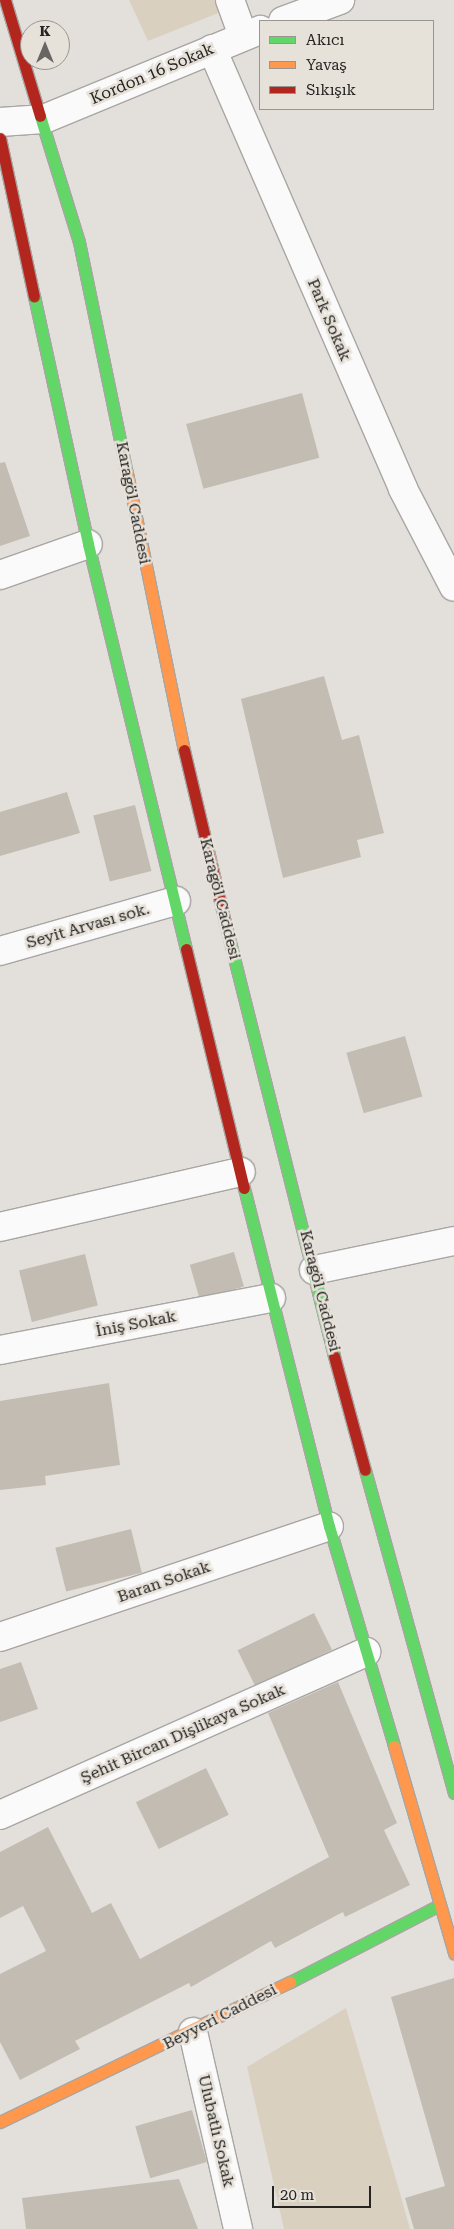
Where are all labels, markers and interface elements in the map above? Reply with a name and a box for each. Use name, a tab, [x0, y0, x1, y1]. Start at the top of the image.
north arrow	[20, 20, 70, 70]
legend	[259, 20, 434, 110]
text: K	[39, 23, 51, 39]
text: Akıcı	[306, 31, 344, 49]
street label: Kordon 16 Sokak	[87, 39, 217, 109]
text: Yavaş	[306, 56, 347, 74]
text: Sıkışık	[306, 81, 356, 99]
street label: Park Sokak	[303, 276, 355, 364]
street label: Karagöl Caddesi	[112, 440, 154, 566]
street label: Karagöl Caddesi	[196, 836, 244, 962]
street label: Seyit Arvası sok.	[24, 899, 152, 953]
street label: Karagöl Caddesi	[296, 1228, 344, 1354]
street label: İniş Sokak	[94, 1307, 178, 1341]
street label: Baran Sokak	[115, 1557, 213, 1607]
street label: Şehit Bircan Dişlikaya Sokak	[78, 1680, 288, 1788]
street label: Beyyeri Caddesi	[160, 1980, 280, 2054]
street label: Ulubatlı Sokak	[194, 2073, 238, 2189]
scale bar	[274, 2176, 373, 2208]
text: 20 m	[280, 2186, 314, 2204]

